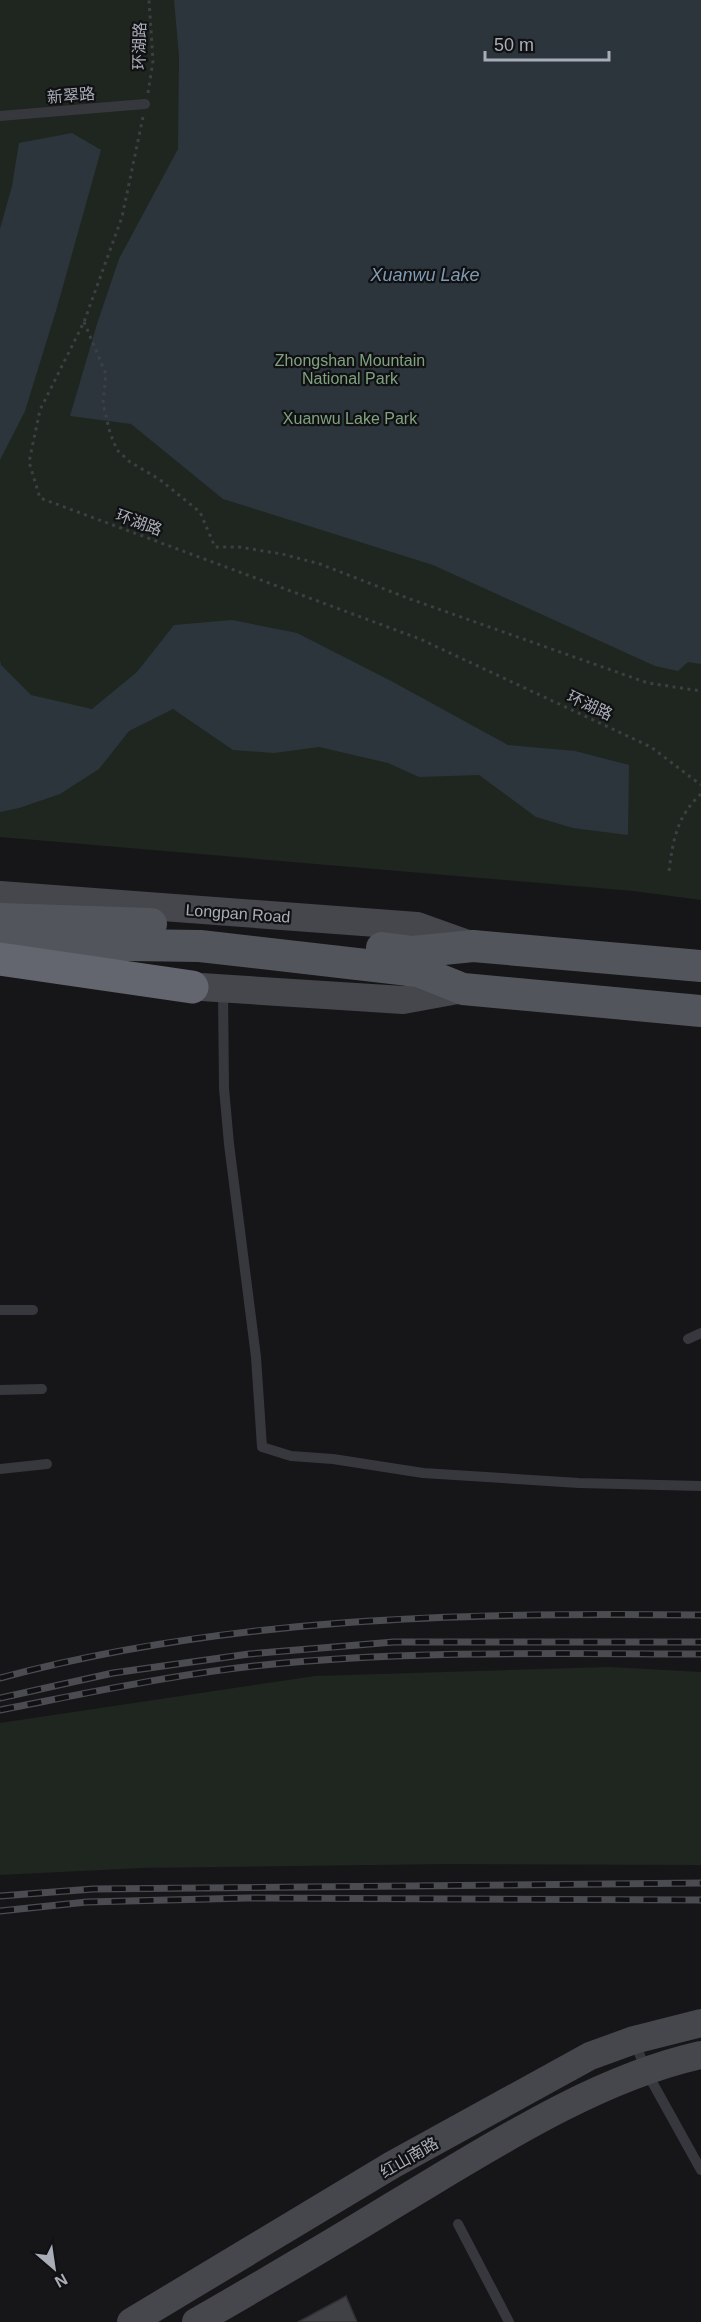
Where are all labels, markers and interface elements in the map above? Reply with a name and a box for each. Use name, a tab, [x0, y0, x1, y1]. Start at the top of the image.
street label: 环湖路	[131, 22, 148, 70]
scale bar	[485, 24, 610, 62]
text: 50 m	[494, 35, 534, 55]
street label: 新翠路	[46, 85, 96, 106]
water label: Xuanwu Lake	[369, 265, 480, 285]
park label: Zhongshan Mountain National Park	[275, 352, 425, 387]
park label: Xuanwu Lake Park	[283, 410, 418, 427]
street label: 环湖路	[113, 506, 164, 539]
street label: 环湖路	[564, 688, 615, 723]
street label: Longpan Road	[185, 901, 291, 926]
street label: 红山南路	[377, 2134, 441, 2181]
north arrow	[24, 2238, 84, 2298]
text: N	[52, 2270, 70, 2291]

